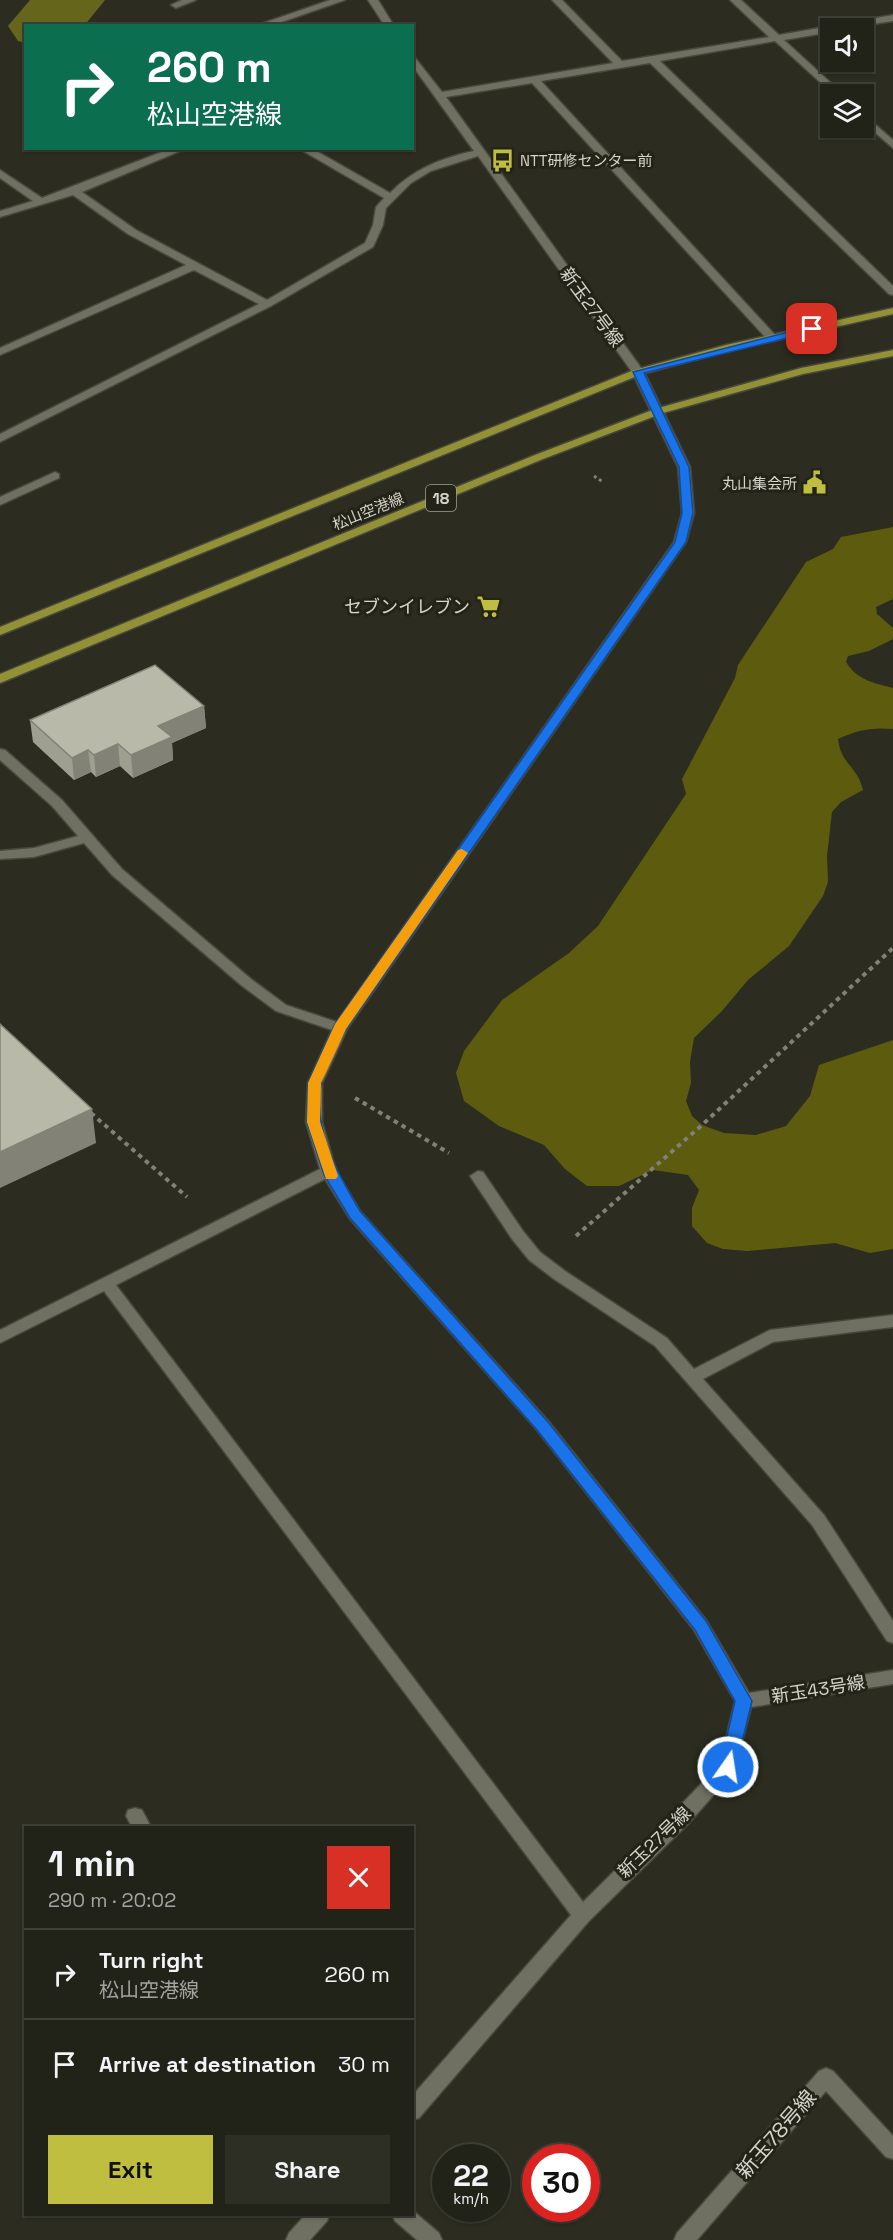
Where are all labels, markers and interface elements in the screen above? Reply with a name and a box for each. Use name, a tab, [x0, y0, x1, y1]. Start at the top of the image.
map controls	[820, 18, 874, 138]
button: sound	[820, 18, 874, 72]
text: 260 m	[147, 41, 272, 94]
icon: right	[48, 48, 126, 126]
button: layers	[820, 84, 874, 138]
text: 松山空港線	[147, 97, 282, 132]
bus stop icon: NTT研修センター前	[489, 147, 515, 173]
place label: NTT研修センター前	[520, 151, 653, 170]
street label: 新玉27号線	[555, 263, 629, 351]
pin	[786, 303, 837, 354]
icon: arrive	[795, 312, 828, 345]
public building icon: 丸山集会所	[802, 470, 828, 496]
place label: 丸山集会所	[722, 474, 797, 493]
road number: 18	[426, 485, 456, 511]
street label: 松山空港線	[330, 488, 406, 534]
supermarket icon: セブンイレブン	[475, 593, 501, 619]
place label: セブンイレブン	[344, 595, 470, 618]
street label: 新玉43号線	[770, 1670, 866, 1708]
position arrow	[696, 1735, 760, 1799]
street label: 新玉27号線	[613, 1801, 695, 1883]
text: 1 min	[48, 1841, 136, 1887]
button: close	[327, 1846, 390, 1909]
text: 290 m · 20:02	[48, 1887, 176, 1913]
text: Turn right	[99, 1946, 204, 1974]
icon: right	[48, 1958, 81, 1991]
text: 260 m	[325, 1960, 390, 1988]
text: 松山空港線	[99, 1977, 199, 2003]
icon: arrive	[48, 2048, 81, 2081]
text: Arrive at destination	[99, 2050, 316, 2078]
text: 30 m	[338, 2050, 390, 2078]
street label: 新玉78号線	[730, 2084, 822, 2184]
button: Exit	[48, 2135, 213, 2204]
button: Share	[225, 2135, 390, 2204]
speed limit sign: 30	[522, 2144, 600, 2222]
text: 22	[453, 2156, 489, 2195]
text: km/h	[453, 2189, 489, 2208]

